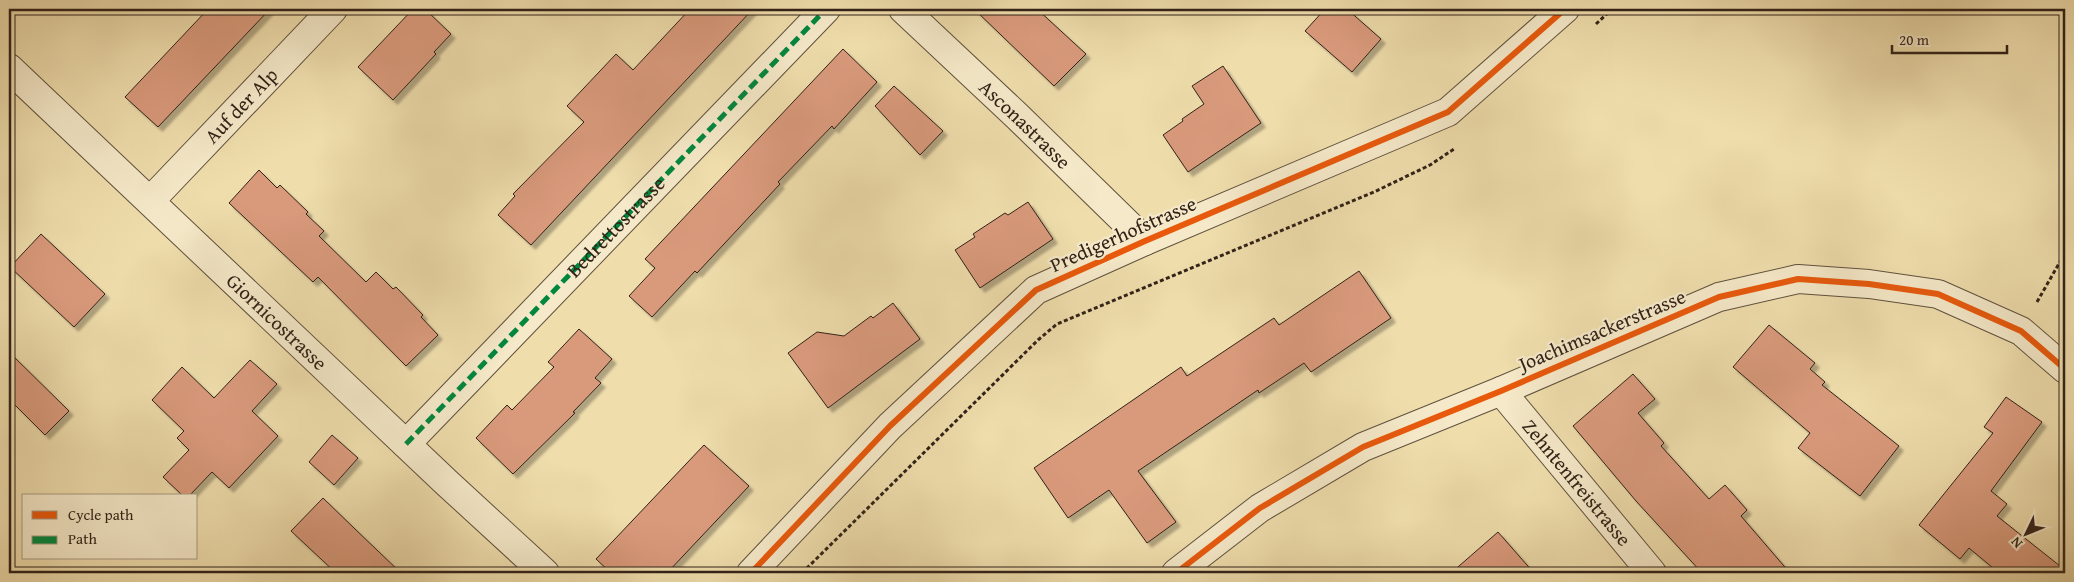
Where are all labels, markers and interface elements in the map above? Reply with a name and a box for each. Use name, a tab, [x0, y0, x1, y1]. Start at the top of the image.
scale bar	[1892, 22, 2006, 54]
text: 20 m	[1899, 29, 1930, 50]
street label: Auf der Alp	[197, 61, 284, 150]
street label: Asconastrasse	[973, 73, 1078, 175]
street label: Bedrettostrasse	[560, 169, 671, 284]
street label: Predigerhofstrasse	[1045, 188, 1201, 279]
street label: Giornicostrasse	[220, 266, 334, 377]
street label: Joachimsackerstrasse	[1511, 281, 1690, 379]
street label: Zehntenfreistrasse	[1516, 412, 1639, 552]
legend	[22, 494, 198, 560]
text: Cycle path	[68, 504, 134, 525]
north arrow	[2002, 510, 2052, 560]
text: Path	[68, 528, 97, 549]
text: N	[2006, 532, 2027, 553]

